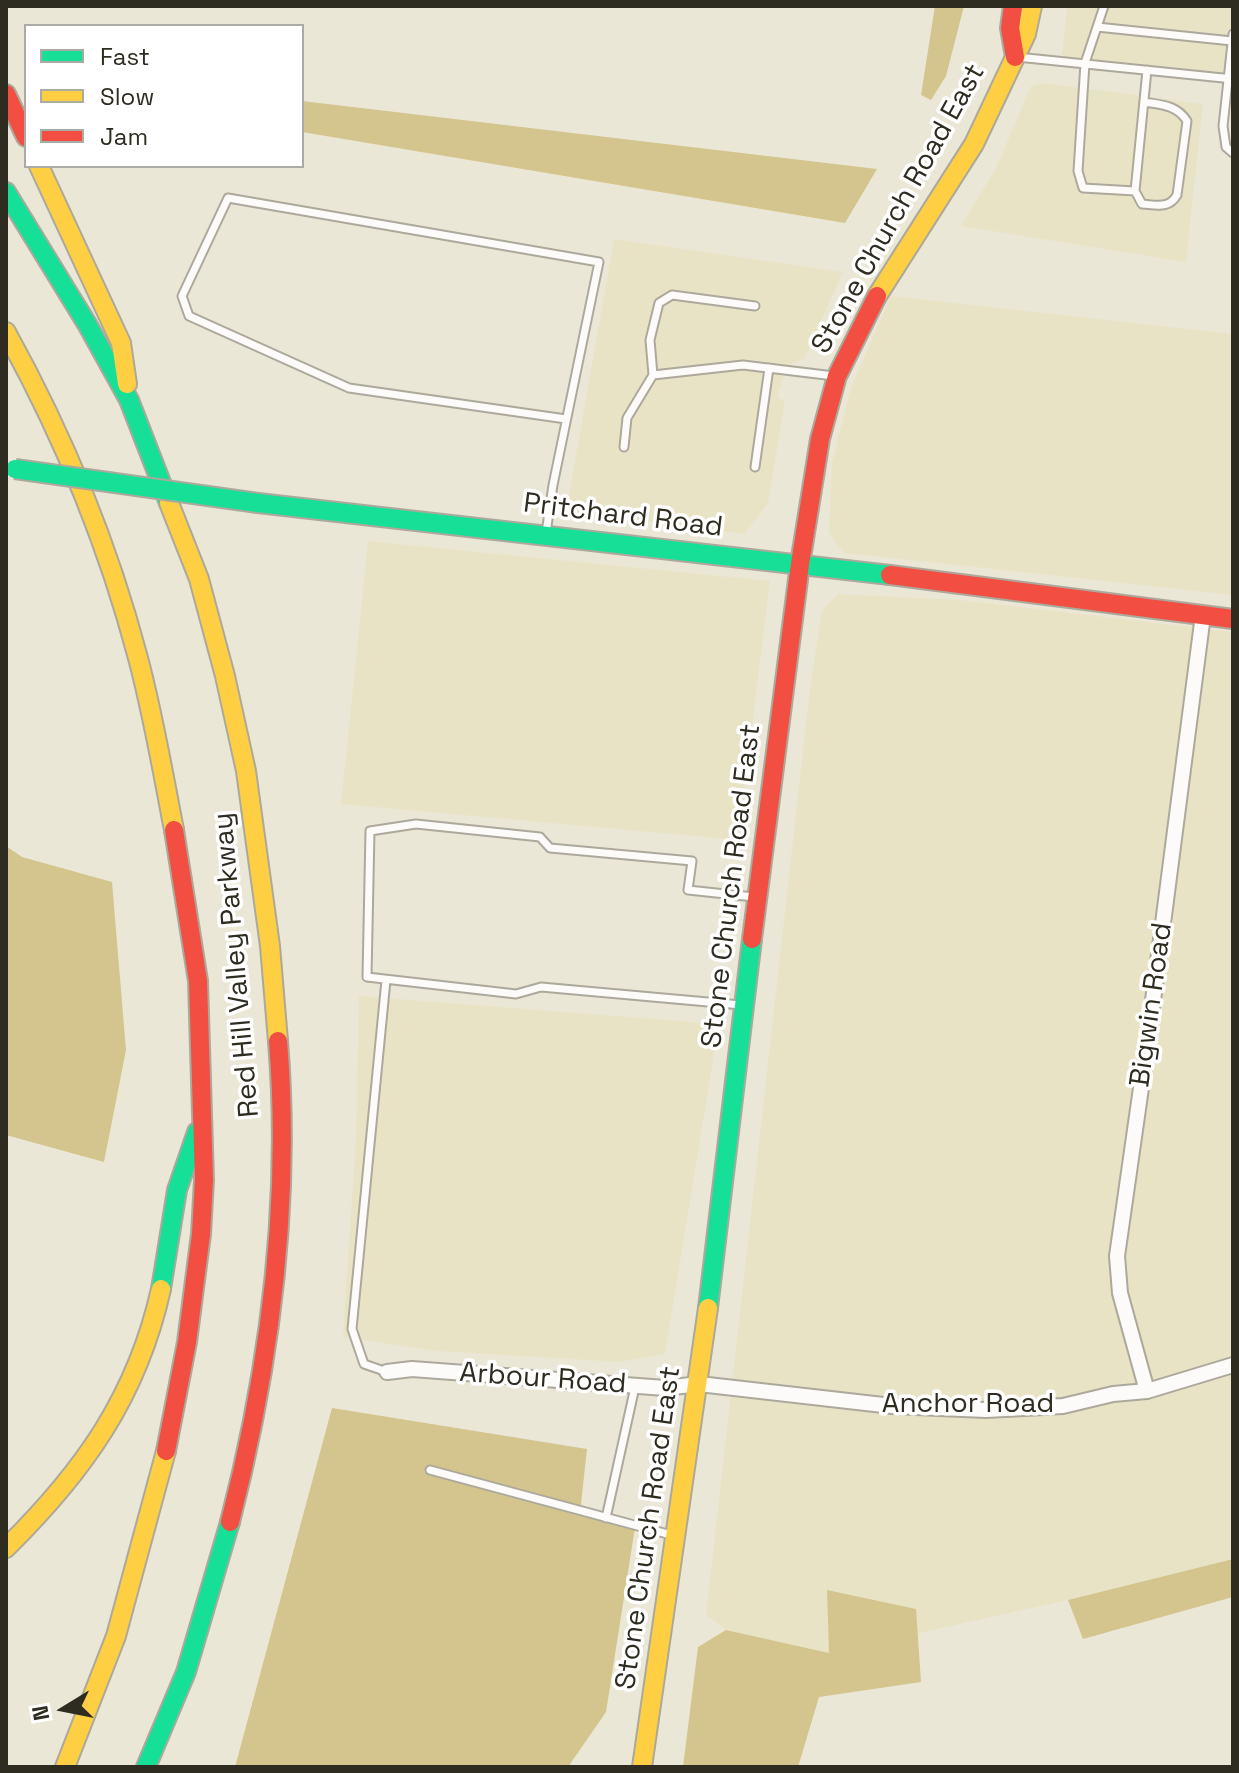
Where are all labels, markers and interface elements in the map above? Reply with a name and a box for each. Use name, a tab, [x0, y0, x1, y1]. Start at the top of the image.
legend	[24, 24, 304, 168]
text: Fast	[100, 41, 150, 72]
street label: Stone Church Road East	[805, 58, 993, 360]
text: Slow	[100, 81, 154, 112]
text: Jam	[100, 121, 148, 152]
street label: Pritchard Road	[521, 487, 725, 545]
street label: Stone Church Road East	[695, 722, 769, 1050]
street label: Red Hill Valley Parkway	[207, 811, 267, 1119]
street label: Bigwin Road	[1124, 921, 1180, 1089]
street label: Arbour Road	[458, 1356, 628, 1402]
street label: Stone Church Road East	[610, 1364, 688, 1692]
street label: Anchor Road	[882, 1387, 1054, 1421]
north arrow	[24, 1669, 104, 1749]
text: N	[25, 1703, 55, 1723]

